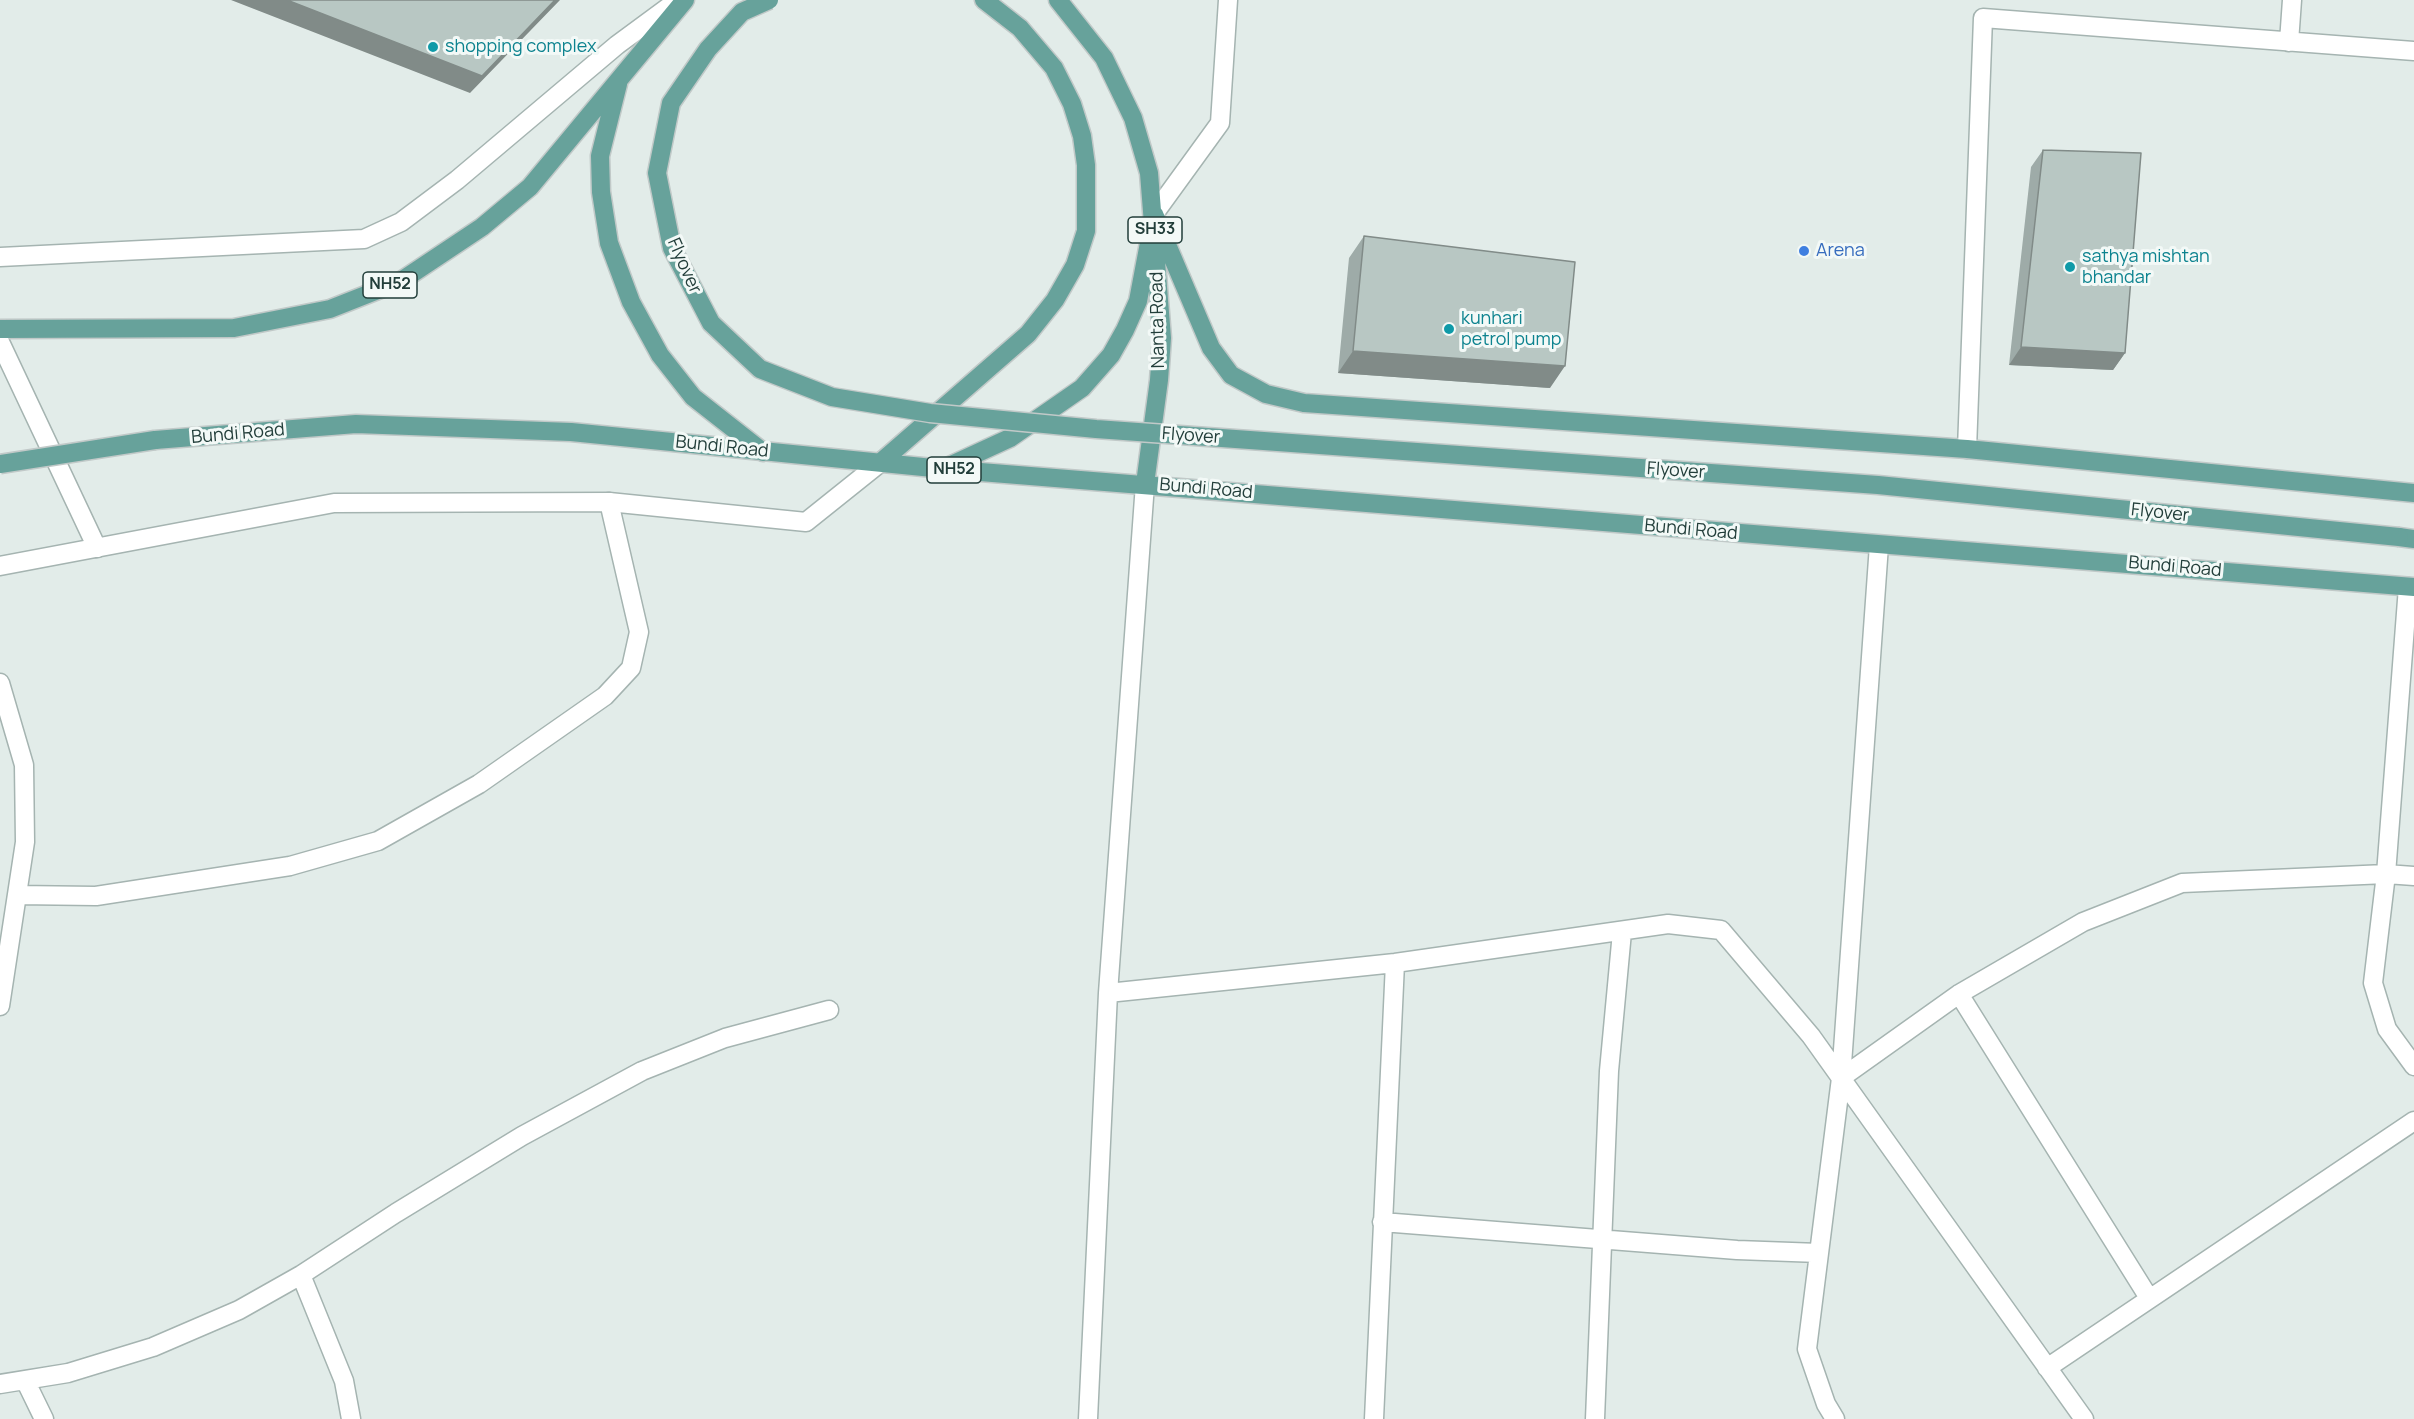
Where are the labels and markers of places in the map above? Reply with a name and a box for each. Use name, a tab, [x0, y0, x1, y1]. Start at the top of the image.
place label: shopping complex	[445, 36, 596, 58]
marker: shopping complex	[426, 40, 440, 54]
place label: Arena	[1816, 240, 1865, 262]
marker: Arena	[1797, 244, 1811, 258]
place label: sathya mishtan bhandar	[2082, 246, 2210, 288]
marker: sathya mishtan bhandar	[2063, 260, 2077, 274]
place label: kunhari petrol pump	[1461, 308, 1561, 350]
marker: kunhari petrol pump	[1442, 322, 1456, 336]

